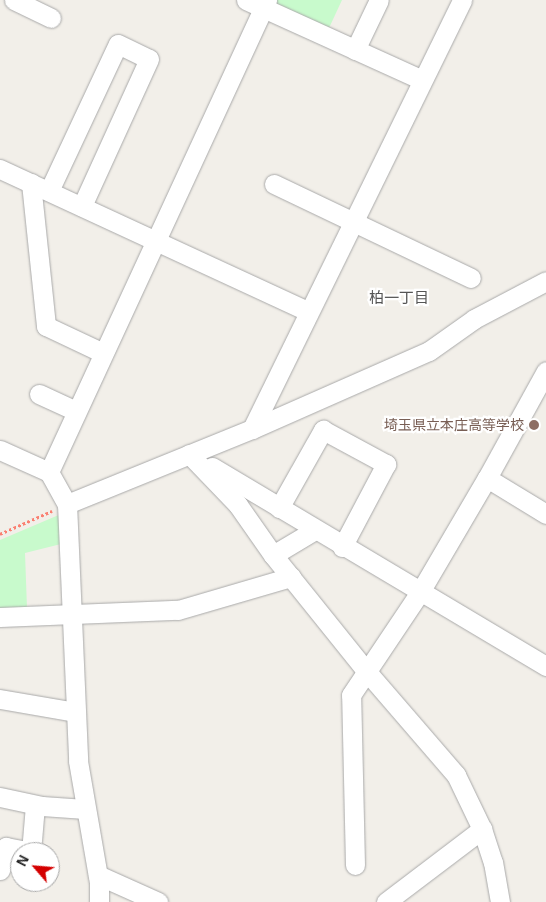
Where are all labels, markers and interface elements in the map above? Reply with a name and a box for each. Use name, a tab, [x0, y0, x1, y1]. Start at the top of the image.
district label: 柏一丁目	[369, 289, 429, 307]
place label: 埼玉県立本庄高等学校	[384, 417, 524, 433]
marker: 埼玉県立本庄高等学校	[528, 419, 540, 431]
north arrow	[10, 842, 60, 892]
text: N	[13, 853, 32, 869]

